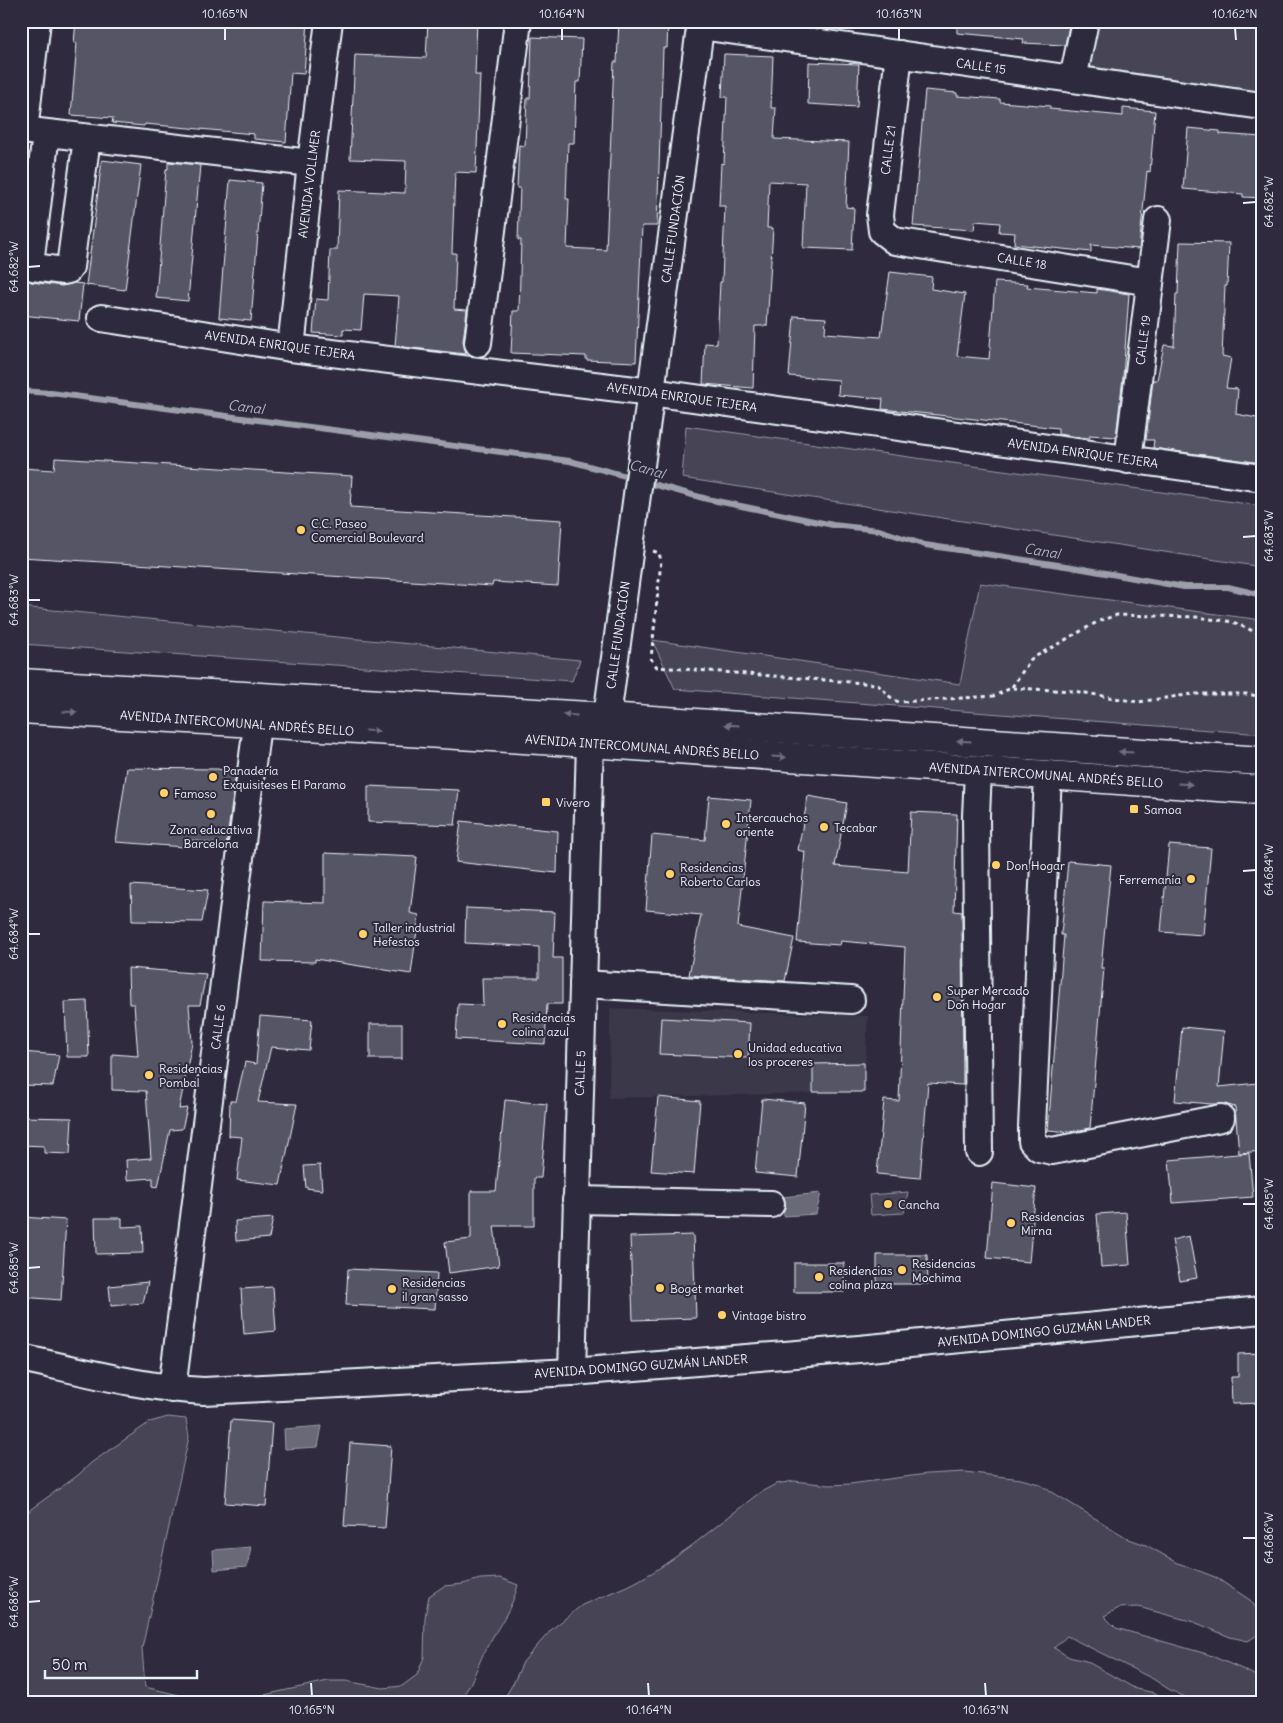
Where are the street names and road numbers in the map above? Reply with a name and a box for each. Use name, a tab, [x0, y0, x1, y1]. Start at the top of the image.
street label: CALLE 15	[955, 55, 1007, 77]
street label: CALLE 21	[878, 124, 898, 176]
street label: AVENIDA VOLLMER	[295, 129, 323, 239]
street label: CALLE FUNDACIÓN	[658, 174, 688, 284]
street label: CALLE 18	[996, 250, 1048, 272]
street label: CALLE 19	[1132, 314, 1154, 366]
street label: AVENIDA ENRIQUE TEJERA	[204, 327, 356, 363]
street label: AVENIDA ENRIQUE TEJERA	[606, 379, 758, 415]
street label: AVENIDA ENRIQUE TEJERA	[1007, 435, 1159, 471]
street label: CALLE FUNDACIÓN	[603, 580, 633, 690]
street label: AVENIDA INTERCOMUNAL ANDRÉS BELLO	[119, 707, 355, 739]
street label: AVENIDA INTERCOMUNAL ANDRÉS BELLO	[524, 731, 760, 763]
street label: AVENIDA INTERCOMUNAL ANDRÉS BELLO	[928, 759, 1164, 791]
street label: CALLE 6	[208, 1003, 228, 1050]
street label: CALLE 5	[572, 1050, 588, 1096]
street label: AVENIDA DOMINGO GUZMÁN LANDER	[937, 1312, 1152, 1350]
street label: AVENIDA DOMINGO GUZMÁN LANDER	[534, 1351, 749, 1381]

